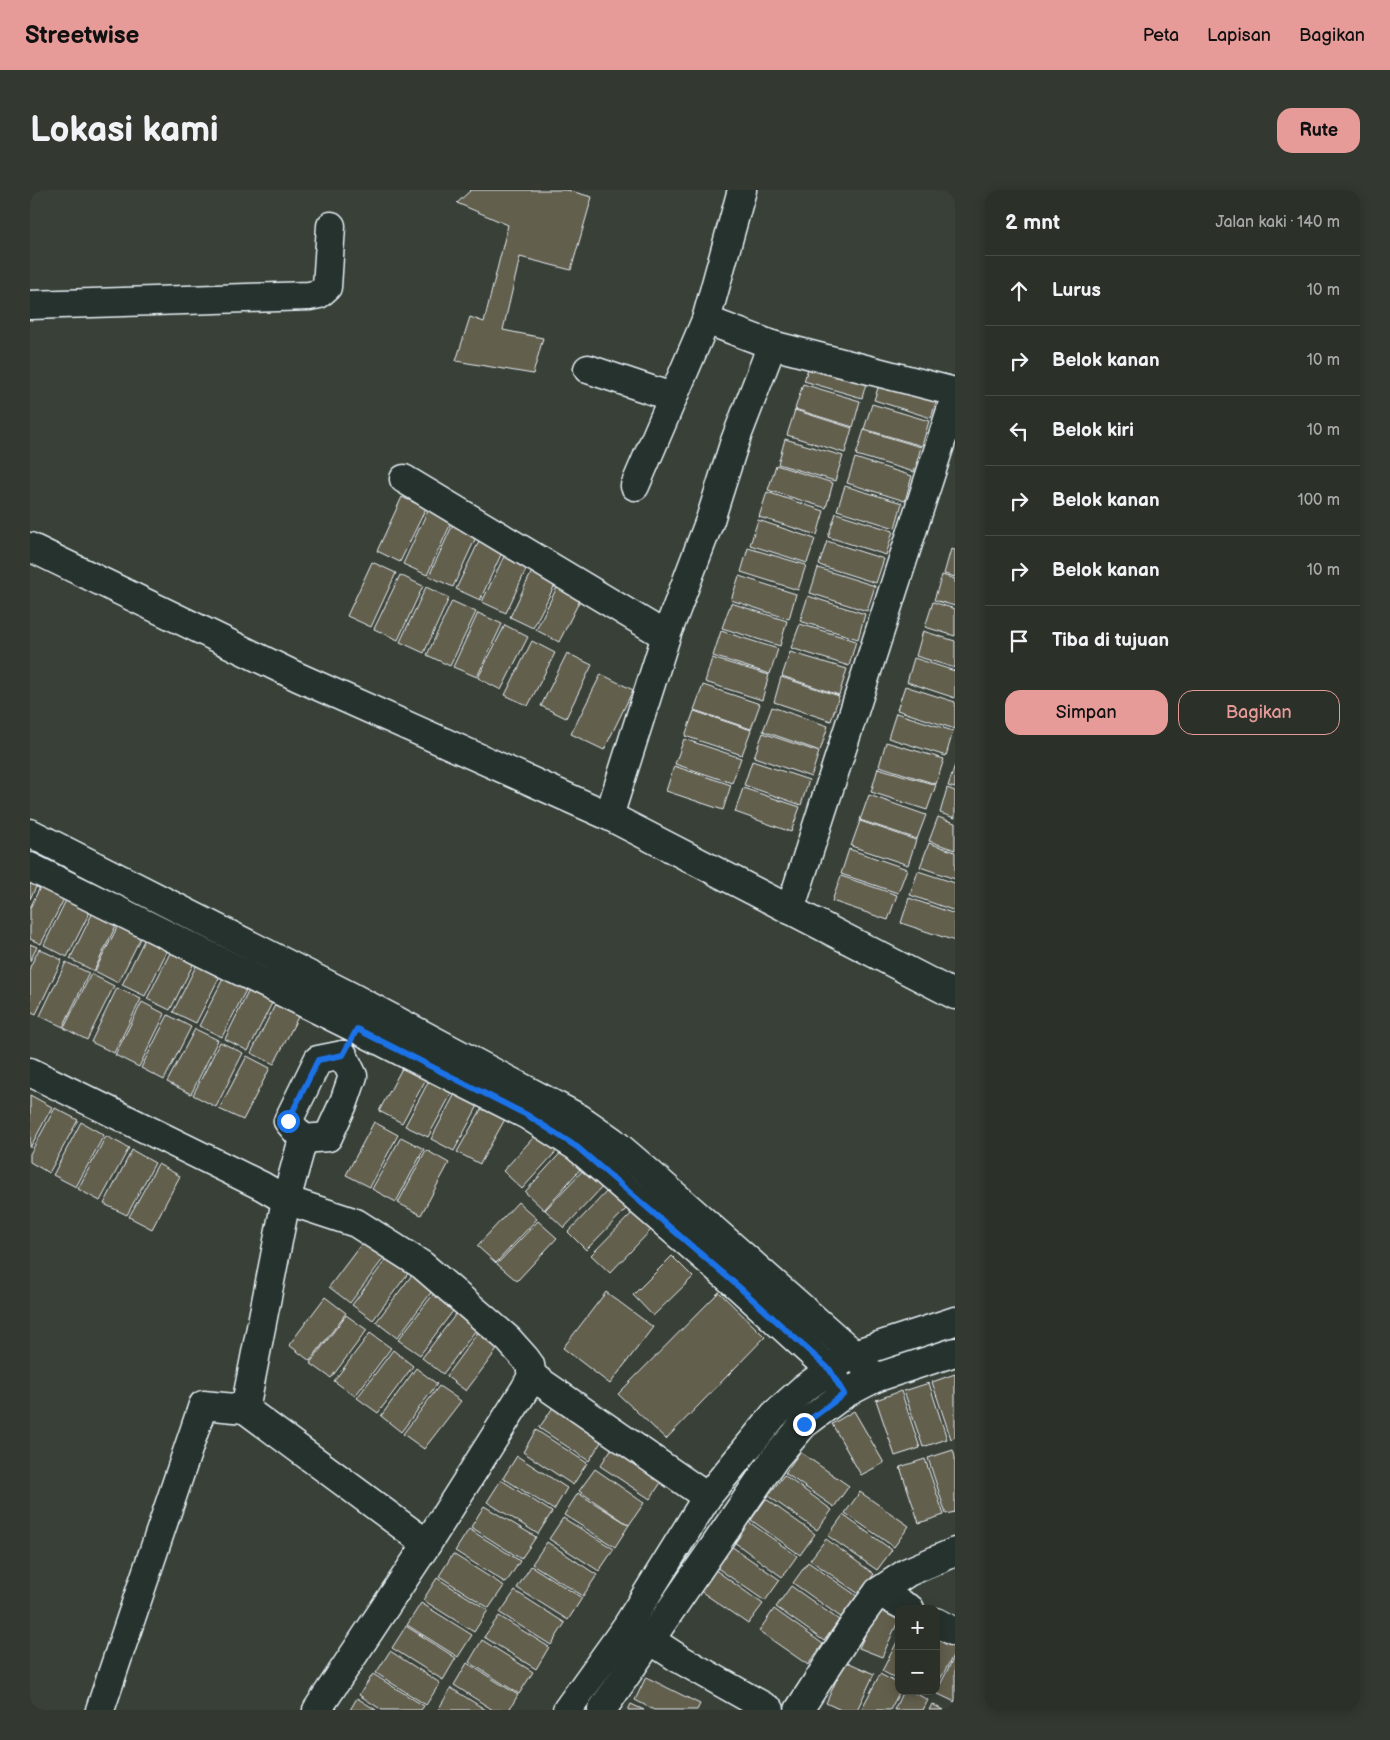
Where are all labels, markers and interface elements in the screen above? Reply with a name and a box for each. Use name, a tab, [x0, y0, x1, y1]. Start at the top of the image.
text: Streetwise	[25, 21, 139, 50]
text: Peta	[1143, 25, 1179, 46]
text: Lapisan	[1207, 25, 1271, 46]
text: Bagikan	[1299, 25, 1365, 46]
button: Rute	[1277, 108, 1360, 153]
text: Lokasi kami	[30, 109, 219, 152]
text: 2 mnt	[1005, 210, 1060, 235]
text: Jalan kaki · 140 m	[1216, 213, 1340, 232]
icon: ahead	[1005, 277, 1033, 305]
text: Lurus	[1052, 279, 1101, 302]
text: 10 m	[1307, 281, 1340, 300]
icon: right	[1005, 347, 1033, 375]
text: Belok kanan	[1052, 349, 1160, 372]
text: 10 m	[1307, 351, 1340, 370]
icon: left	[1005, 417, 1033, 445]
text: Belok kiri	[1052, 419, 1134, 442]
text: 10 m	[1307, 421, 1340, 440]
icon: right	[1005, 487, 1033, 515]
text: Belok kanan	[1052, 489, 1160, 512]
text: 100 m	[1297, 491, 1340, 510]
icon: right	[1005, 557, 1033, 585]
text: Belok kanan	[1052, 559, 1160, 582]
text: 10 m	[1307, 561, 1340, 580]
icon: arrive	[1005, 627, 1033, 655]
text: Tiba di tujuan	[1052, 629, 1169, 652]
button: Simpan	[1005, 690, 1168, 735]
button: Bagikan	[1178, 690, 1340, 735]
route start	[277, 1110, 300, 1133]
route end	[793, 1413, 816, 1436]
map controls	[895, 1605, 940, 1695]
button: +	[895, 1605, 940, 1650]
button: −	[895, 1650, 940, 1695]

